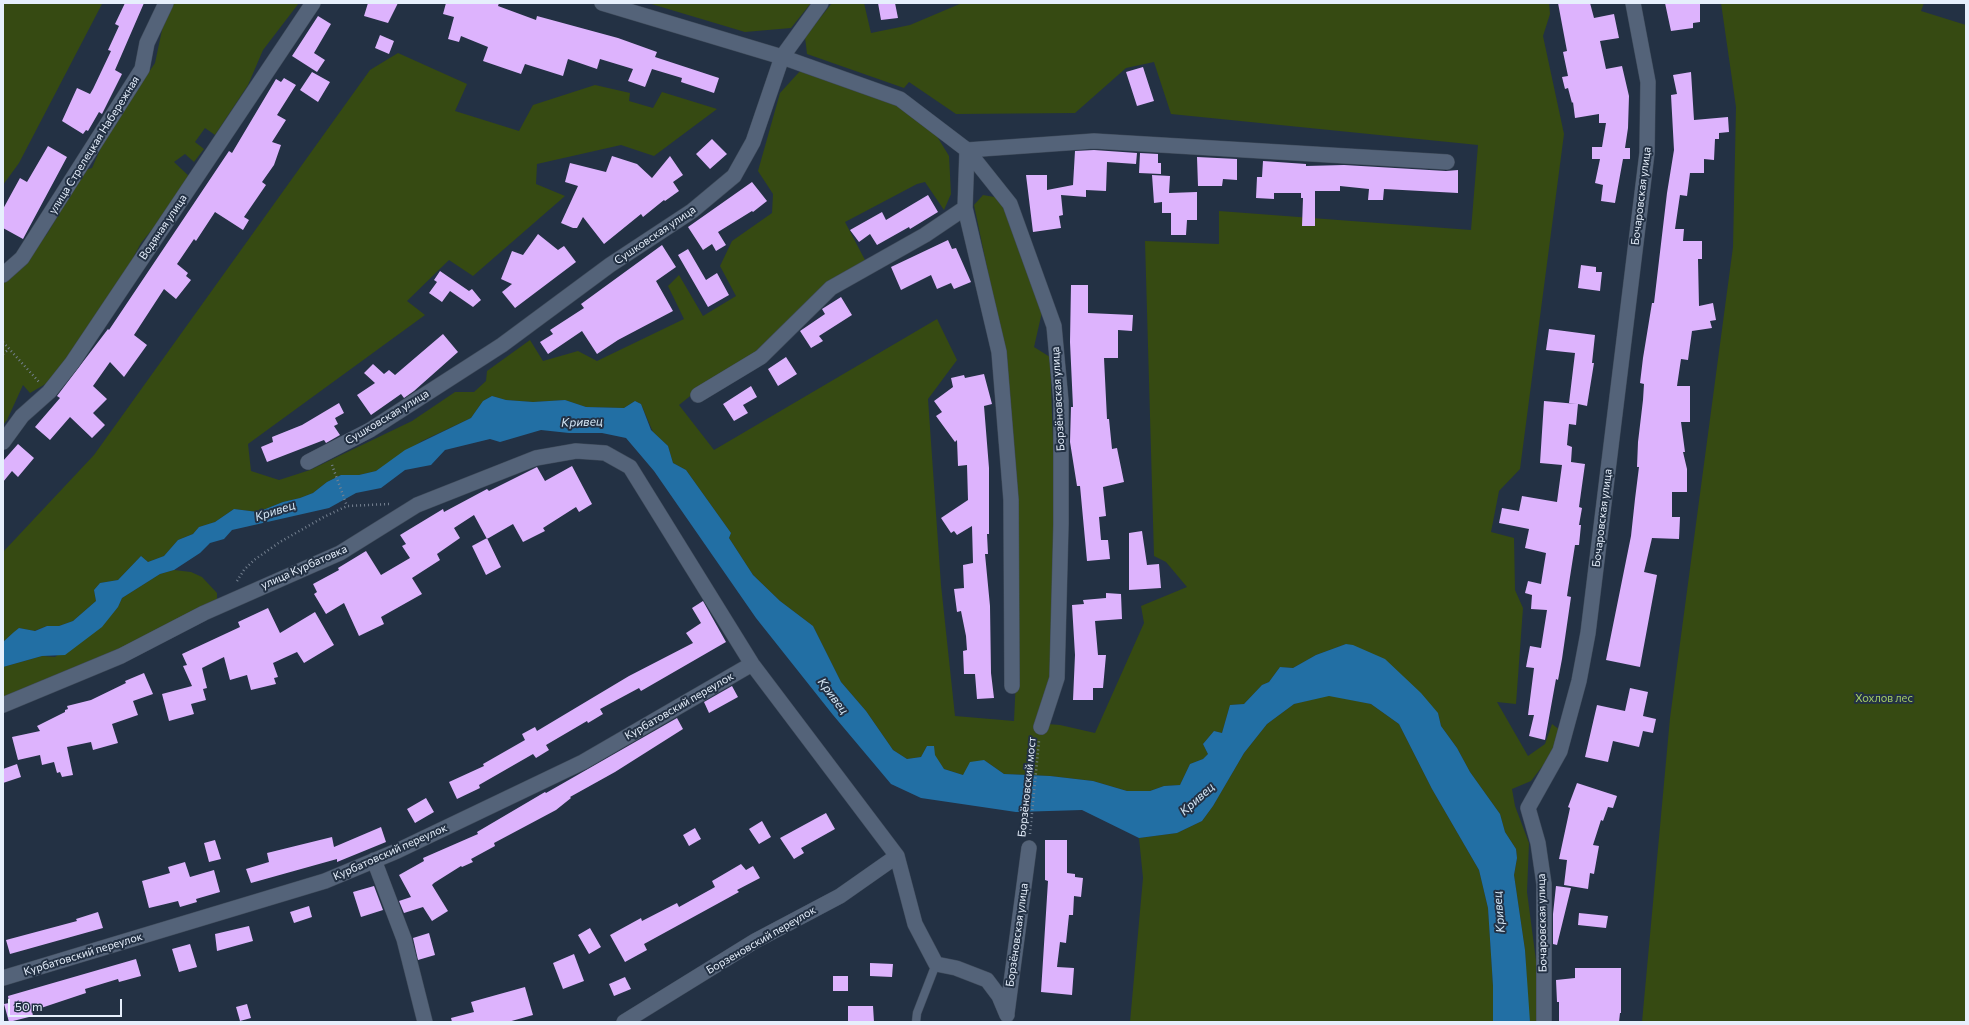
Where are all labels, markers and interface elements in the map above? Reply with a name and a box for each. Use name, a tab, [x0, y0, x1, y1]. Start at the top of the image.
street label: улица Стрелецкая Набережная	[46, 74, 142, 216]
street label: Бочаровская улица	[1628, 146, 1654, 246]
street label: Водяная улица	[136, 192, 190, 262]
street label: Сушковская улица	[612, 203, 698, 267]
street label: Борзёновская улица	[1049, 346, 1067, 452]
street label: Сушковская улица	[343, 387, 431, 447]
water label: Кривец	[561, 414, 603, 430]
street label: Бочаровская улица	[1589, 468, 1615, 568]
water label: Кривец	[253, 498, 297, 524]
street label: улица Курбатовка	[259, 542, 349, 592]
street label: Курбатовский переулок	[622, 669, 736, 743]
water label: Кривец	[815, 675, 851, 717]
park label: Хохлов лес	[1855, 691, 1913, 705]
street label: Борзёновский мост	[1015, 736, 1039, 838]
water label: Кривец	[1177, 780, 1217, 818]
street label: Курбатовский переулок	[331, 821, 449, 883]
street label: Бочаровская улица	[1535, 873, 1549, 973]
street label: Борзёновская улица	[1003, 882, 1031, 988]
water label: Кривец	[1490, 891, 1508, 933]
street label: Борзеновский переулок	[704, 903, 818, 977]
street label: Курбатовский переулок	[22, 930, 144, 978]
scale bar	[10, 991, 124, 1017]
text: 50 m	[15, 999, 43, 1013]

